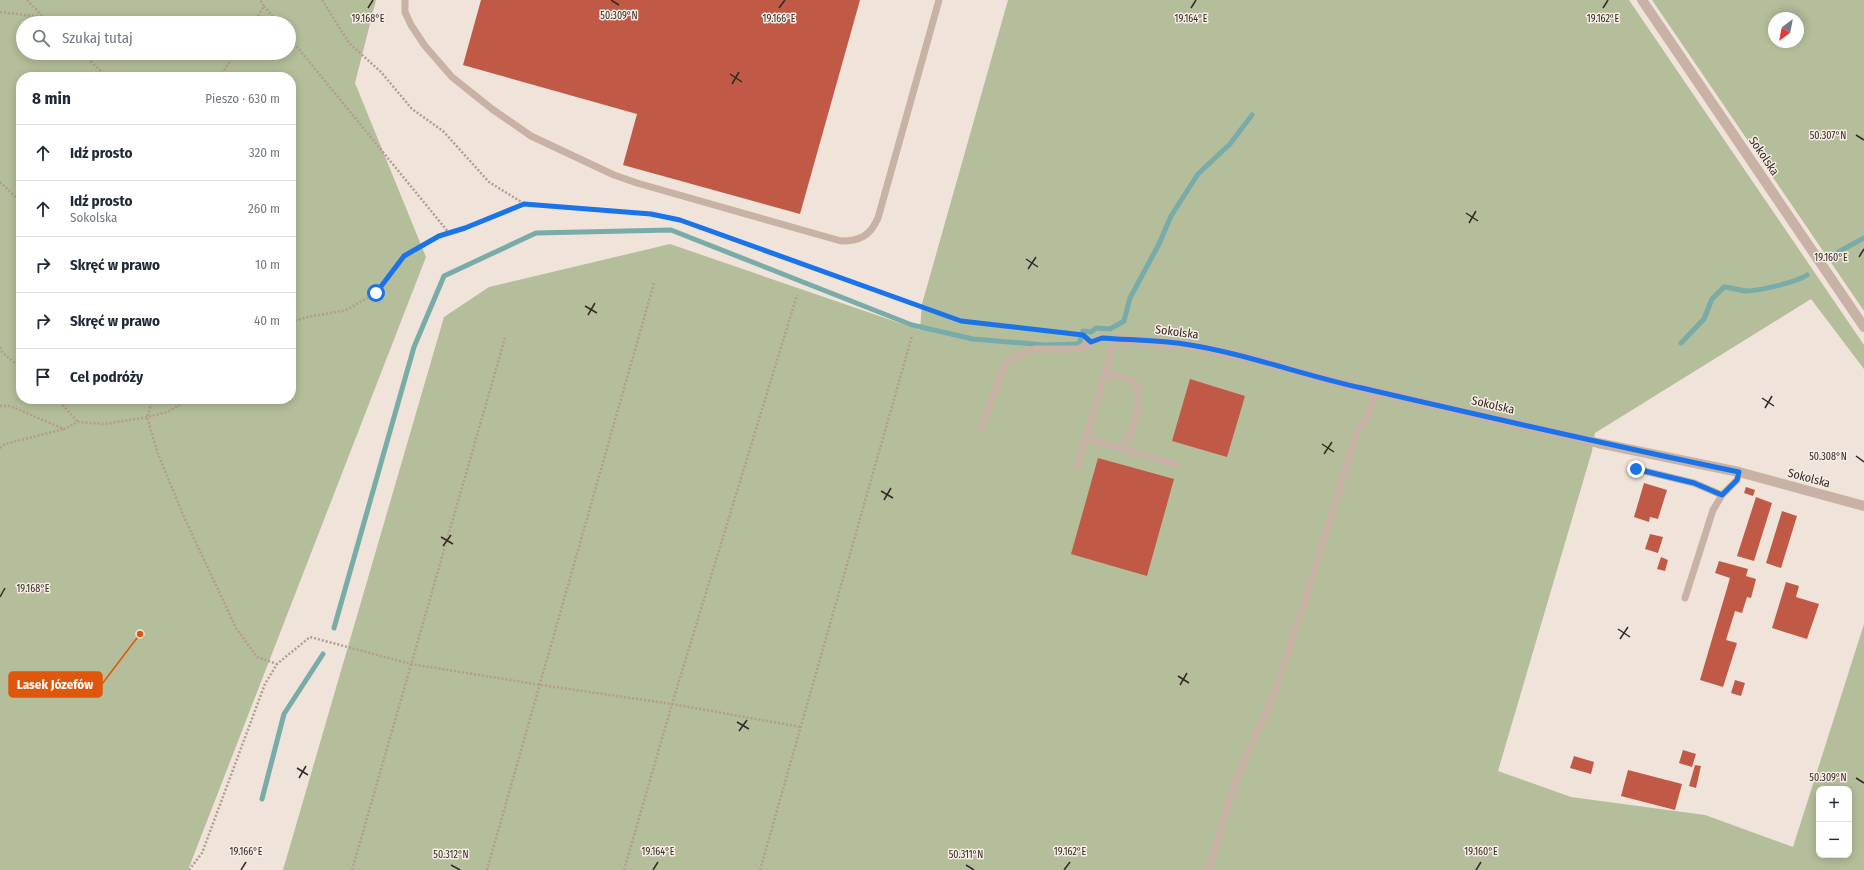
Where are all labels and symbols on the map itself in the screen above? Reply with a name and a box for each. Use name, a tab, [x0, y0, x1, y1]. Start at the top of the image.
text: 50.309°N	[600, 10, 638, 22]
north arrow	[1768, 12, 1804, 48]
text: 19.168°E	[351, 13, 385, 25]
text: 19.166°E	[763, 13, 796, 25]
text: 19.164°E	[1175, 13, 1208, 25]
text: 19.162°E	[1587, 13, 1620, 25]
text: 50.307°N	[1810, 130, 1846, 142]
street label: Sokolska	[1746, 134, 1782, 178]
text: 19.160°E	[1814, 252, 1848, 264]
route start	[367, 284, 385, 302]
street label: Sokolska	[1154, 322, 1200, 342]
street label: Sokolska	[1470, 393, 1516, 417]
text: 50.308°N	[1809, 451, 1847, 463]
route end	[1627, 460, 1645, 478]
street label: Sokolska	[1786, 466, 1832, 490]
text: 19.168°E	[16, 583, 50, 595]
callout: Lasek Józefów	[9, 672, 102, 697]
text: Lasek Józefów	[17, 677, 93, 692]
text: 50.309°N	[1809, 772, 1847, 784]
text: 19.166°E	[230, 846, 263, 858]
text: 19.164°E	[642, 846, 675, 858]
text: 19.162°E	[1054, 846, 1087, 858]
text: 19.160°E	[1464, 846, 1498, 858]
text: 50.312°N	[433, 849, 469, 861]
text: 50.311°N	[949, 849, 983, 861]

